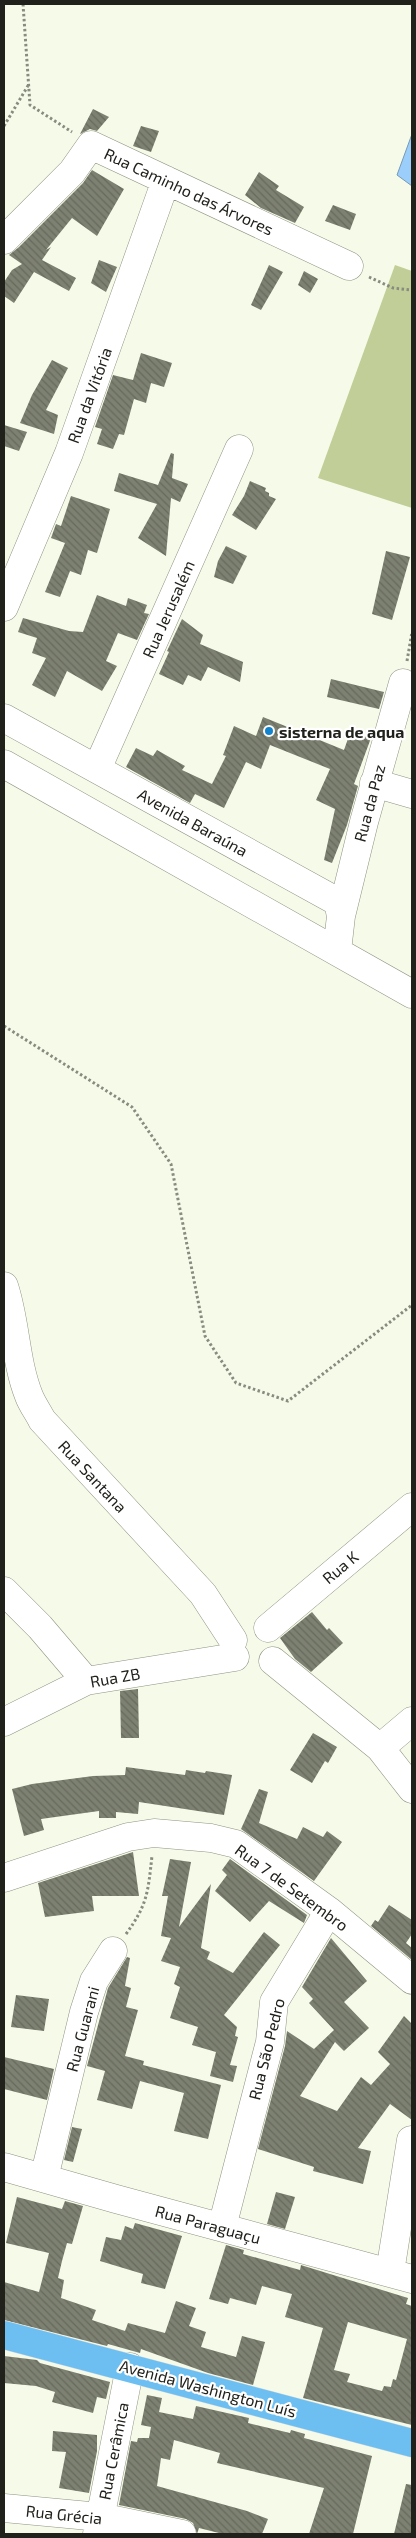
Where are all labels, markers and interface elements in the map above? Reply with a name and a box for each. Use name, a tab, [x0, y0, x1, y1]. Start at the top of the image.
street label: Rua Caminho das Árvores	[101, 143, 277, 239]
street label: Rua da Vitória	[63, 345, 115, 445]
street label: Rua Jerusalém	[138, 557, 198, 661]
place label: sisterna de aqua	[279, 722, 404, 741]
marker: sisterna de aqua	[263, 725, 275, 737]
street label: Rua da Paz	[350, 762, 388, 844]
street label: Avenida Baraúna	[135, 784, 251, 860]
street label: Rua Santana	[55, 1436, 131, 1516]
street label: Rua K	[318, 1546, 362, 1587]
street label: Rua ZB	[89, 1663, 141, 1691]
street label: Rua 7 de Setembro	[232, 1840, 352, 1934]
street label: Rua Guarani	[61, 1984, 103, 2074]
street label: Rua São Pedro	[244, 1996, 288, 2102]
street label: Rua Paraguaçu	[153, 2201, 263, 2248]
street label: Avenida Washington Luís	[118, 2355, 298, 2421]
street label: Rua Cerâmica	[94, 2401, 132, 2501]
street label: Rua Grécia	[25, 2501, 103, 2527]

